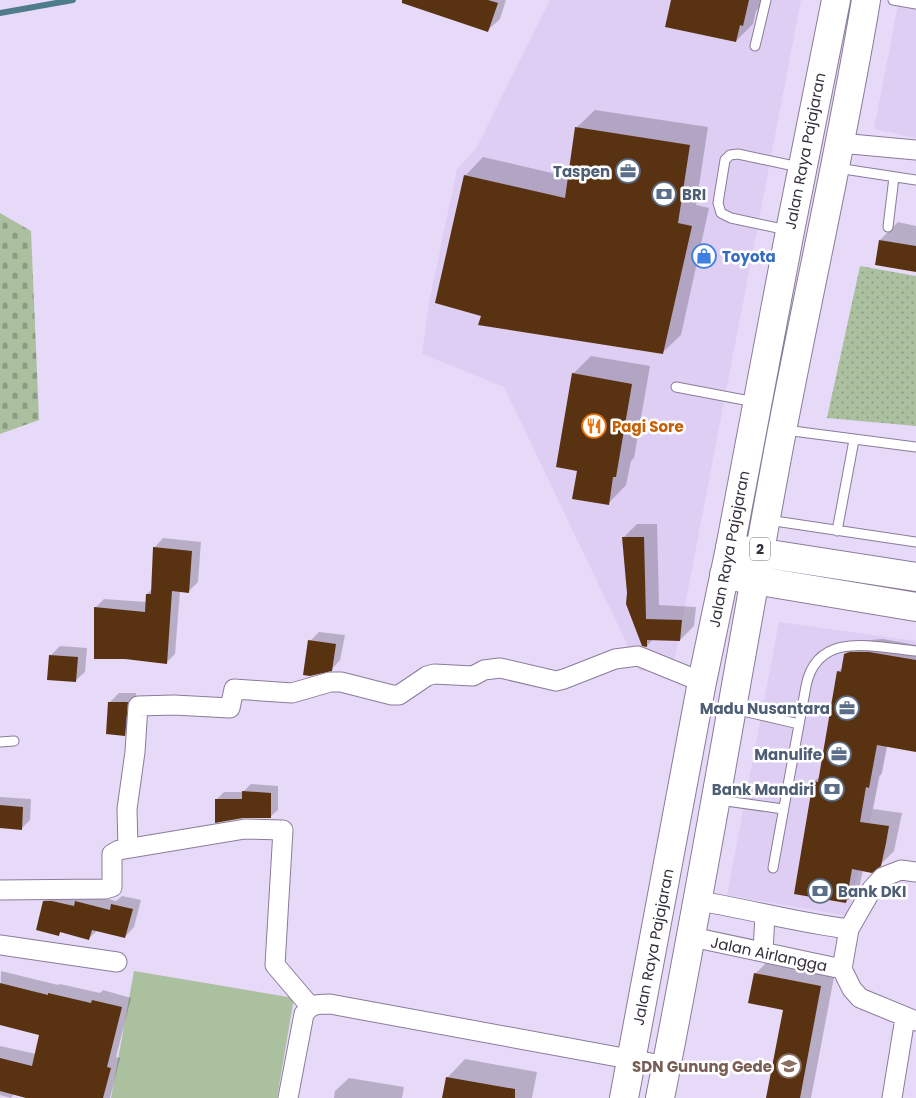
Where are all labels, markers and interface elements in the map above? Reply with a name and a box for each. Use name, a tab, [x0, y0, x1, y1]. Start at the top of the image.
street label: Jalan Raya Pajajaran	[779, 71, 831, 231]
office icon: Taspen	[615, 158, 641, 184]
place label: Taspen	[553, 161, 610, 182]
bank icon: BRI	[651, 181, 677, 207]
place label: BRI	[682, 184, 706, 205]
shop icon: Toyota	[691, 243, 717, 269]
place label: Toyota	[722, 246, 776, 267]
restaurant icon: Pagi Sore	[581, 413, 607, 439]
place label: Pagi Sore	[612, 416, 684, 437]
street label: Jalan Raya Pajajaran	[703, 469, 755, 629]
road number: 2	[750, 538, 770, 560]
office icon: Madu Nusantara	[834, 695, 860, 721]
place label: Madu Nusantara	[700, 698, 830, 719]
office icon: Manulife	[826, 741, 852, 767]
place label: Manulife	[754, 744, 822, 765]
bank icon: Bank Mandiri	[819, 776, 845, 802]
place label: Bank Mandiri	[712, 779, 814, 800]
street label: Jalan Raya Pajajaran	[627, 867, 679, 1027]
bank icon: Bank DKI	[807, 878, 833, 904]
place label: Bank DKI	[838, 881, 906, 902]
street label: Jalan Airlangga	[709, 931, 829, 977]
school or university icon: SDN Gunung Gede	[776, 1053, 802, 1079]
place label: SDN Gunung Gede	[632, 1056, 772, 1077]

